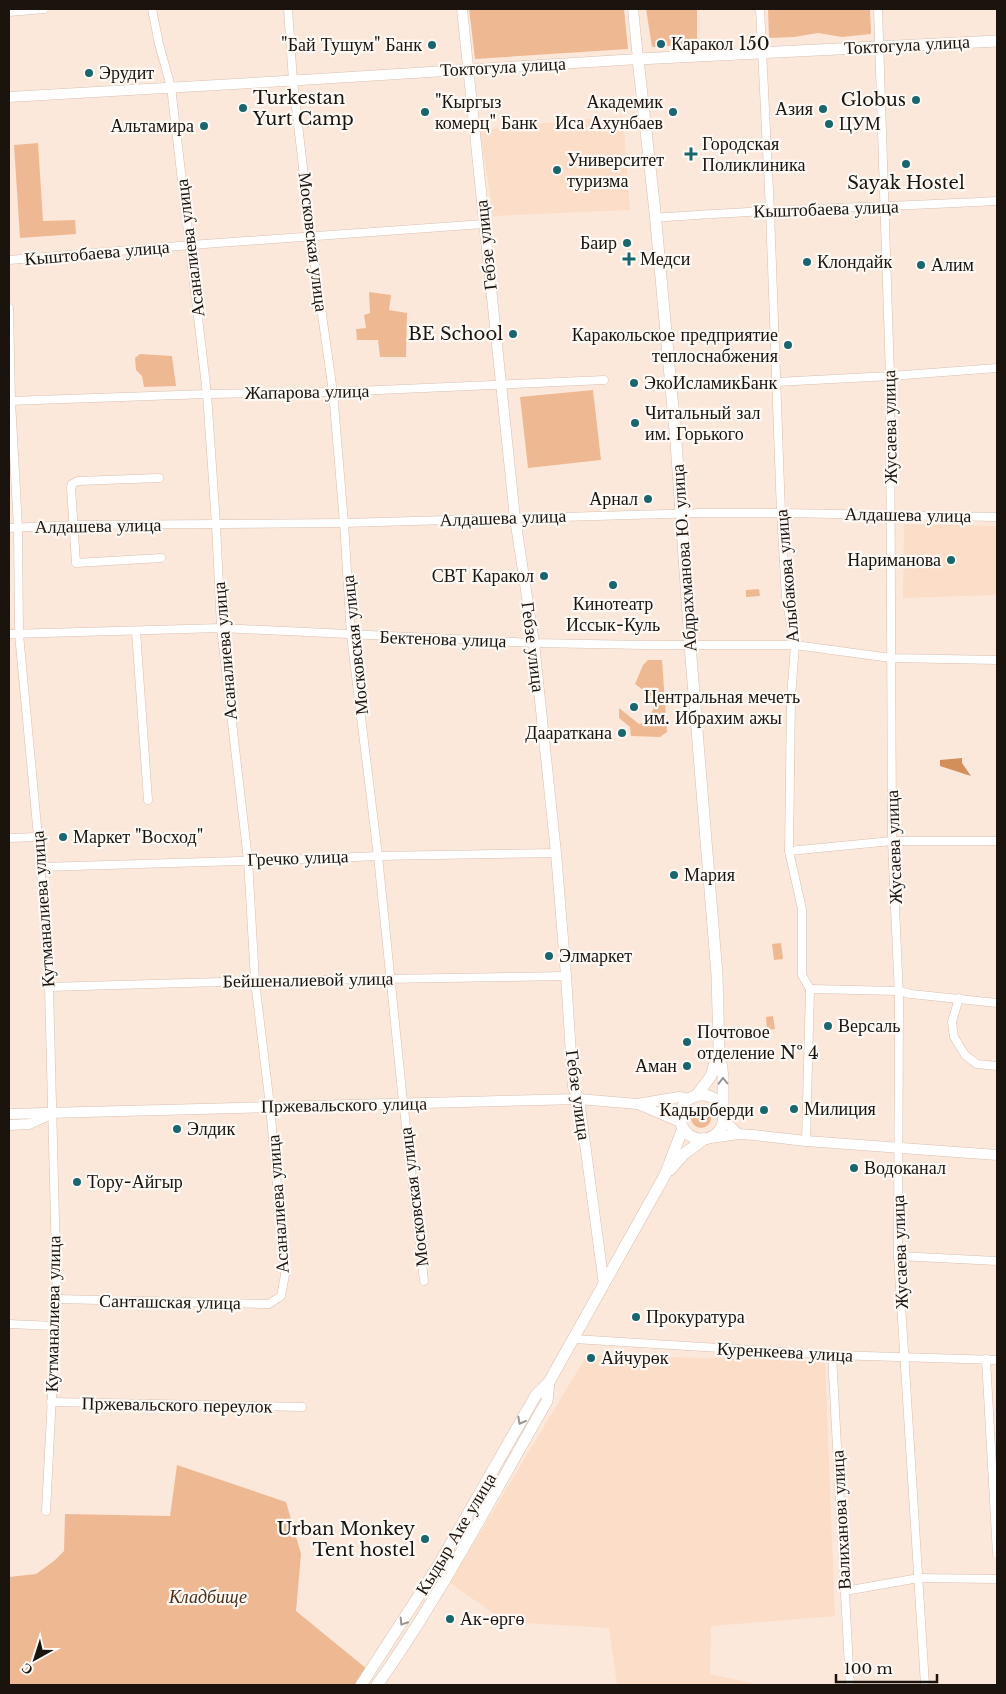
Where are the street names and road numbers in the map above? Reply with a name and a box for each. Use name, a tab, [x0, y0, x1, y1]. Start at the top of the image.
street label: Токтогула улица	[844, 31, 970, 59]
street label: Токтогула улица	[440, 53, 566, 81]
street label: Московская улица	[294, 171, 332, 313]
street label: Асаналиева улица	[171, 178, 209, 318]
street label: Кыштобаева улица	[753, 195, 899, 223]
street label: Гебзе улица	[470, 199, 502, 291]
street label: Кыштобаева улица	[24, 236, 170, 270]
street label: Жусаева улица	[878, 370, 902, 484]
street label: Жапарова улица	[244, 380, 370, 404]
street label: Абдрахманова Ю. улица	[666, 463, 702, 653]
street label: Алдашева улица	[844, 503, 972, 527]
street label: Алдашева улица	[439, 505, 567, 531]
street label: Алыбакова улица	[770, 508, 804, 644]
street label: Алдашева улица	[34, 514, 162, 538]
street label: Московская улица	[337, 574, 373, 716]
street label: Асаналиева улица	[208, 581, 242, 721]
street label: Гебзе улица	[517, 601, 549, 693]
street label: Бектенова улица	[379, 626, 507, 652]
street label: Жусаева улица	[881, 789, 907, 905]
street label: Кутманалиева улица	[27, 830, 59, 988]
street label: Гречко улица	[247, 845, 349, 871]
street label: Бейшеналиевой улица	[222, 968, 394, 992]
street label: Гебзе улица	[561, 1048, 595, 1142]
street label: Пржевальского улица	[261, 1093, 427, 1117]
street label: Московская улица	[395, 1126, 433, 1268]
street label: Асаналиева улица	[262, 1134, 294, 1274]
street label: Жусаева улица	[887, 1194, 913, 1310]
street label: Кутманалиева улица	[41, 1235, 65, 1393]
street label: Санташская улица	[99, 1290, 241, 1314]
street label: Куренкеева улица	[716, 1337, 854, 1367]
street label: Пржевальского переулок	[81, 1392, 273, 1418]
street label: Валиханова улица	[826, 1450, 856, 1590]
street label: Кыдыр Аке улица	[411, 1469, 501, 1599]

